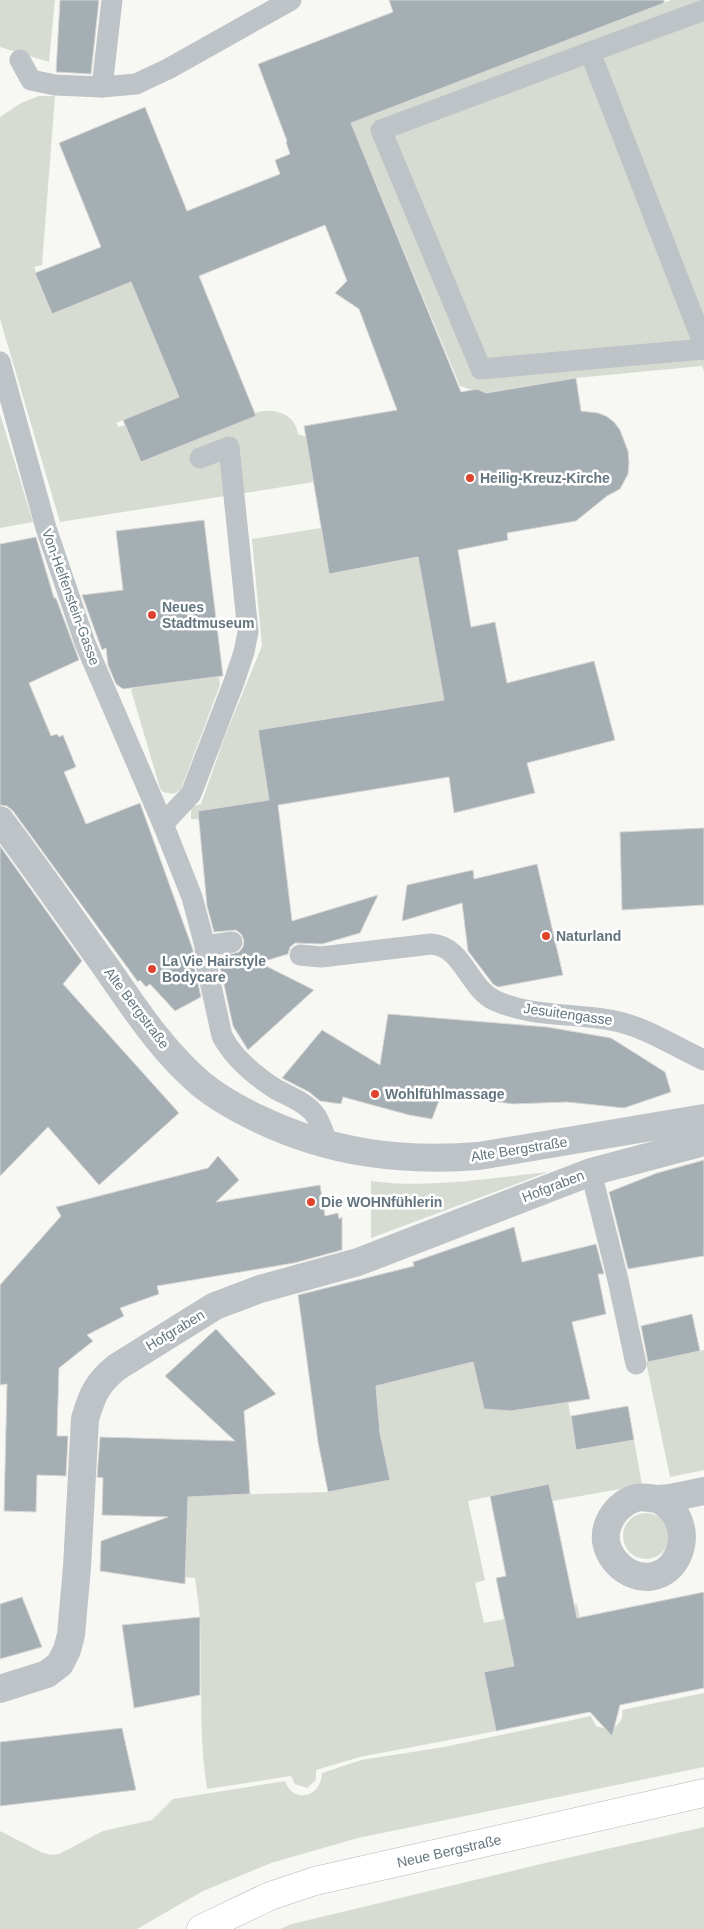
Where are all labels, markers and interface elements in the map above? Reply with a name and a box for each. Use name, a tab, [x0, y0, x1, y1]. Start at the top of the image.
place label: Heilig-Kreuz-Kirche	[480, 470, 610, 486]
marker: Heilig-Kreuz-Kirche	[464, 472, 476, 484]
street label: Von-Helfenstein-Gasse	[39, 527, 103, 668]
place label: Neues Stadtmuseum	[162, 599, 255, 631]
marker: Neues Stadtmuseum	[146, 609, 158, 621]
place label: Naturland	[556, 928, 621, 944]
marker: Naturland	[540, 930, 552, 942]
place label: La Vie Hairstyle Bodycare	[162, 953, 266, 985]
marker: La Vie Hairstyle Bodycare	[146, 963, 158, 975]
street label: Alte Bergstraße	[101, 964, 173, 1052]
street label: Jesuitengasse	[523, 1000, 614, 1028]
place label: Wohlfühlmassage	[385, 1086, 505, 1102]
marker: Wohlfühlmassage	[369, 1088, 381, 1100]
street label: Alte Bergstraße	[470, 1133, 568, 1165]
street label: Hofgraben	[520, 1167, 586, 1205]
place label: Die WOHNfühlerin	[321, 1194, 442, 1210]
marker: Die WOHNfühlerin	[305, 1196, 317, 1208]
street label: Hofgraben	[143, 1306, 207, 1354]
street label: Neue Bergstraße	[395, 1831, 503, 1871]

